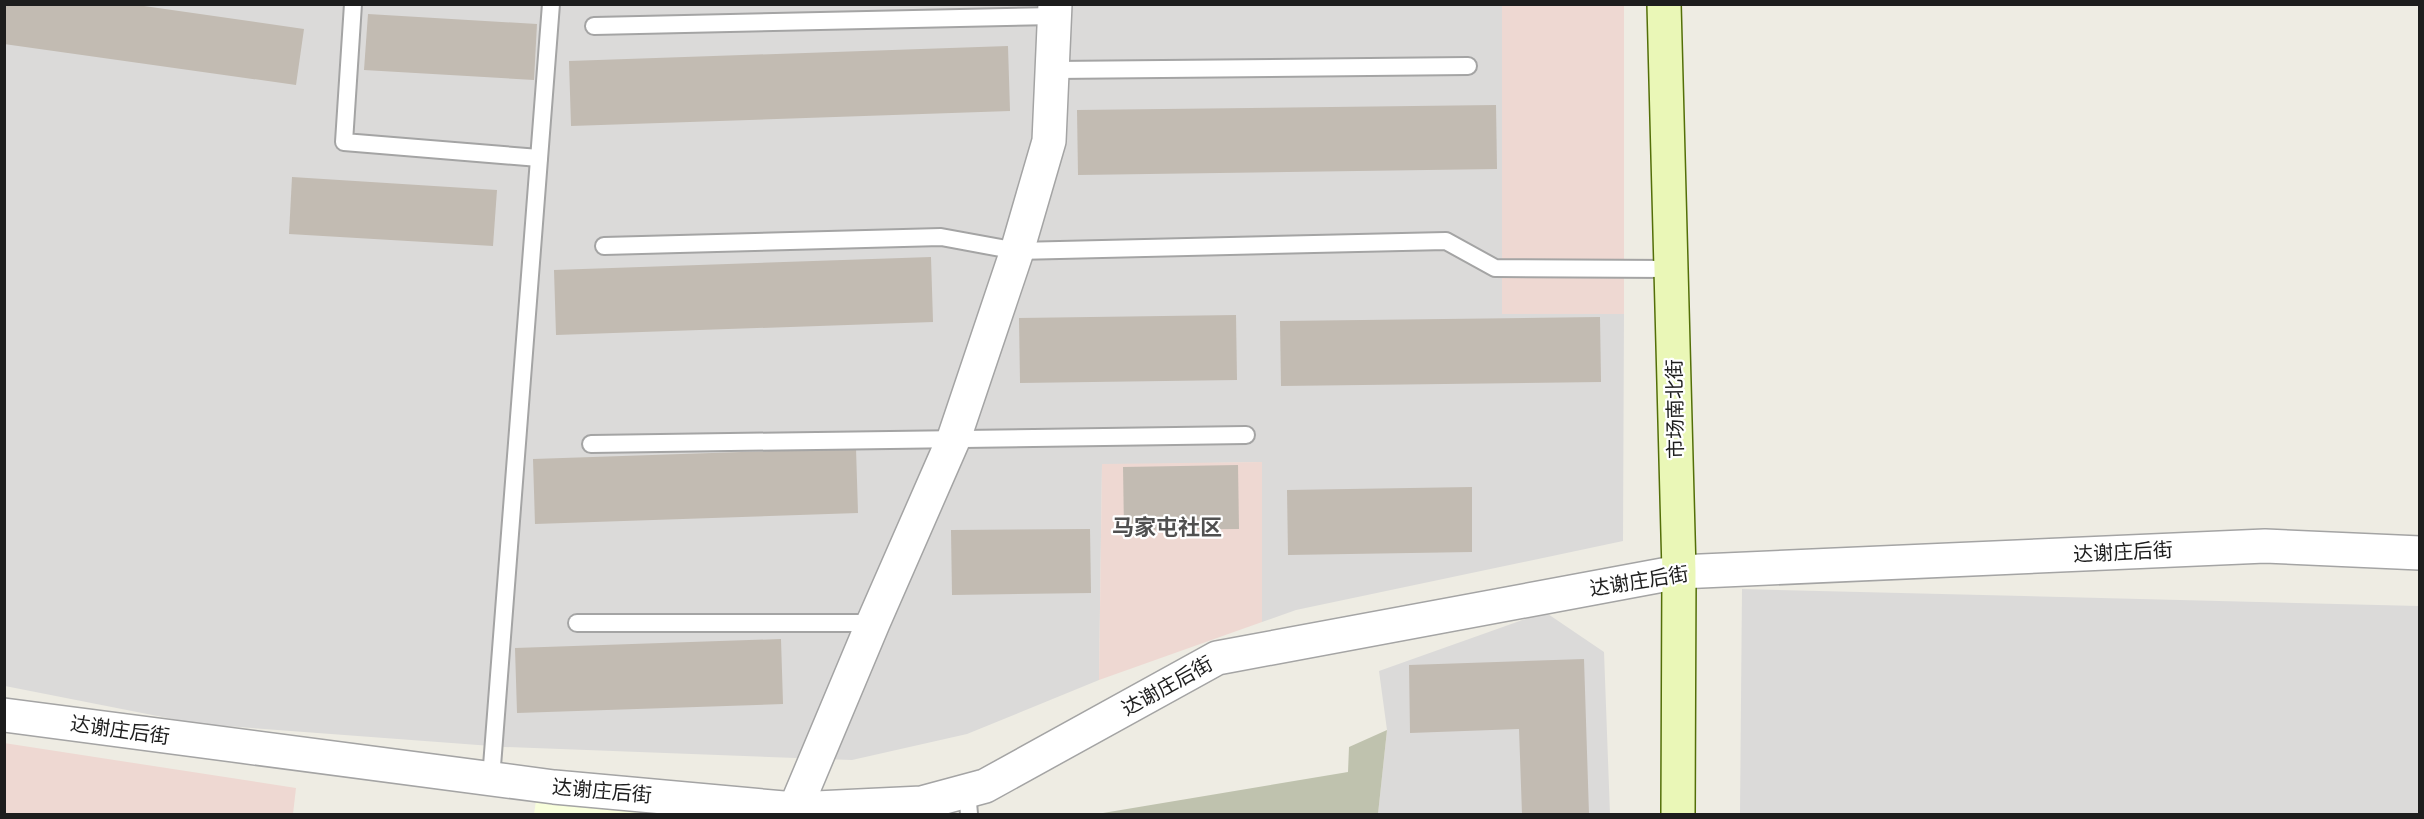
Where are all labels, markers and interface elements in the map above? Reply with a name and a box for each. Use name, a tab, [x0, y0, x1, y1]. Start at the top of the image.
street label: 市场南北街	[1660, 359, 1689, 459]
district label: 马家屯社区	[1112, 512, 1222, 541]
street label: 达谢庄后街	[2072, 535, 2174, 568]
street label: 达谢庄后街	[1587, 559, 1690, 602]
street label: 达谢庄后街	[1116, 650, 1217, 722]
street label: 达谢庄后街	[69, 709, 171, 750]
street label: 达谢庄后街	[551, 773, 653, 808]

